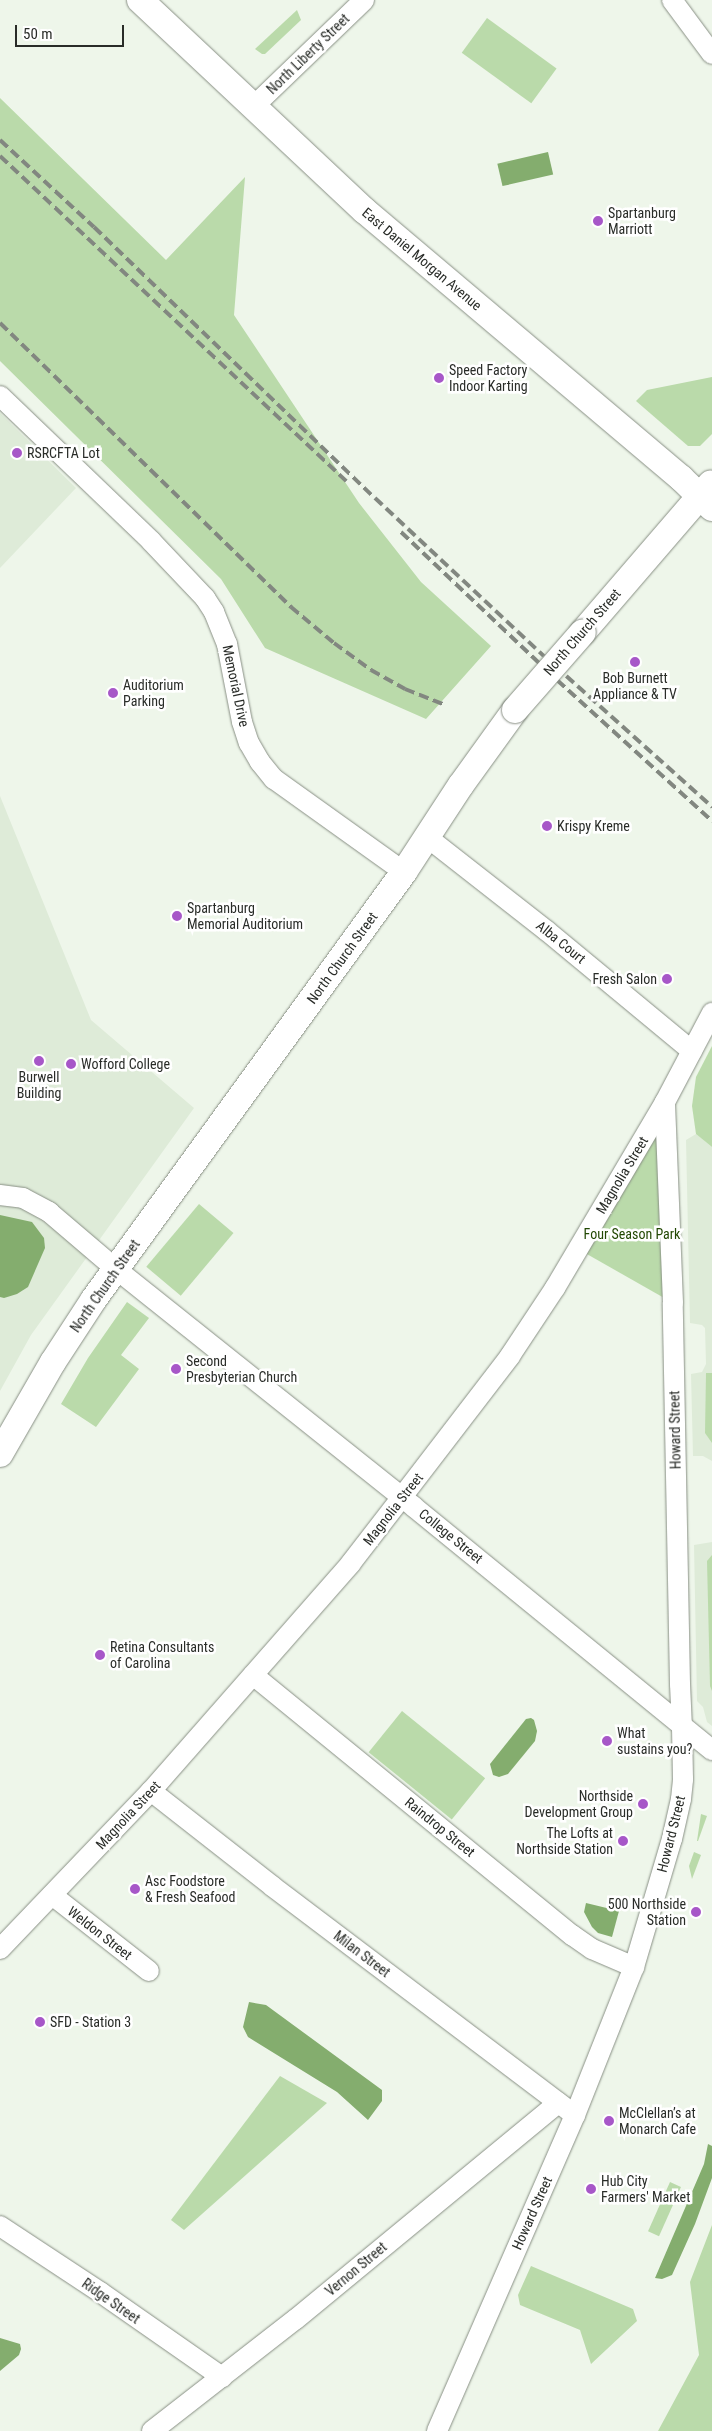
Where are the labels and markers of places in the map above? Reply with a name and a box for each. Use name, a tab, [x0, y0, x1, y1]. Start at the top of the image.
place label: Spartanburg Marriott	[608, 205, 676, 238]
marker: Spartanburg Marriott	[592, 215, 604, 227]
place label: Speed Factory Indoor Karting	[449, 362, 528, 394]
marker: Speed Factory Indoor Karting	[433, 372, 445, 384]
place label: RSRCFTA Lot	[27, 445, 100, 461]
marker: RSRCFTA Lot	[11, 447, 23, 459]
marker: Bob Burnett Appliance & TV	[629, 656, 641, 668]
place label: Bob Burnett Appliance & TV	[593, 670, 677, 702]
place label: Auditorium Parking	[123, 677, 184, 710]
marker: Auditorium Parking	[107, 687, 119, 699]
place label: Krispy Kreme	[557, 818, 630, 834]
marker: Krispy Kreme	[541, 820, 553, 832]
place label: Spartanburg Memorial Auditorium	[187, 900, 303, 932]
marker: Spartanburg Memorial Auditorium	[171, 910, 183, 922]
place label: Fresh Salon	[592, 971, 657, 987]
marker: Fresh Salon	[661, 973, 673, 985]
marker: Burwell Building	[33, 1055, 45, 1067]
place label: Wofford College	[81, 1056, 170, 1072]
marker: Wofford College	[65, 1058, 77, 1070]
place label: Burwell Building	[17, 1069, 61, 1102]
place label: Second Presbyterian Church	[186, 1353, 297, 1385]
marker: Second Presbyterian Church	[170, 1363, 182, 1375]
place label: Retina Consultants of Carolina	[110, 1639, 214, 1671]
marker: Retina Consultants of Carolina	[94, 1649, 106, 1661]
place label: What sustains you?	[617, 1725, 692, 1758]
marker: What sustains you?	[601, 1735, 613, 1747]
place label: Northside Development Group	[525, 1788, 633, 1820]
marker: Northside Development Group	[637, 1798, 649, 1810]
place label: The Lofts at Northside Station	[516, 1825, 613, 1858]
marker: The Lofts at Northside Station	[617, 1835, 629, 1847]
place label: Asc Foodstore & Fresh Seafood	[145, 1873, 235, 1905]
marker: Asc Foodstore & Fresh Seafood	[129, 1883, 141, 1895]
place label: 500 Northside Station	[608, 1896, 686, 1928]
marker: 500 Northside Station	[690, 1906, 702, 1918]
place label: SFD - Station 3	[50, 2014, 131, 2030]
marker: SFD - Station 3	[34, 2016, 46, 2028]
place label: McClellan’s at Monarch Cafe	[619, 2105, 696, 2138]
marker: McClellan’s at Monarch Cafe	[603, 2115, 615, 2127]
place label: Hub City Farmers' Market	[601, 2173, 690, 2206]
marker: Hub City Farmers' Market	[585, 2183, 597, 2195]

